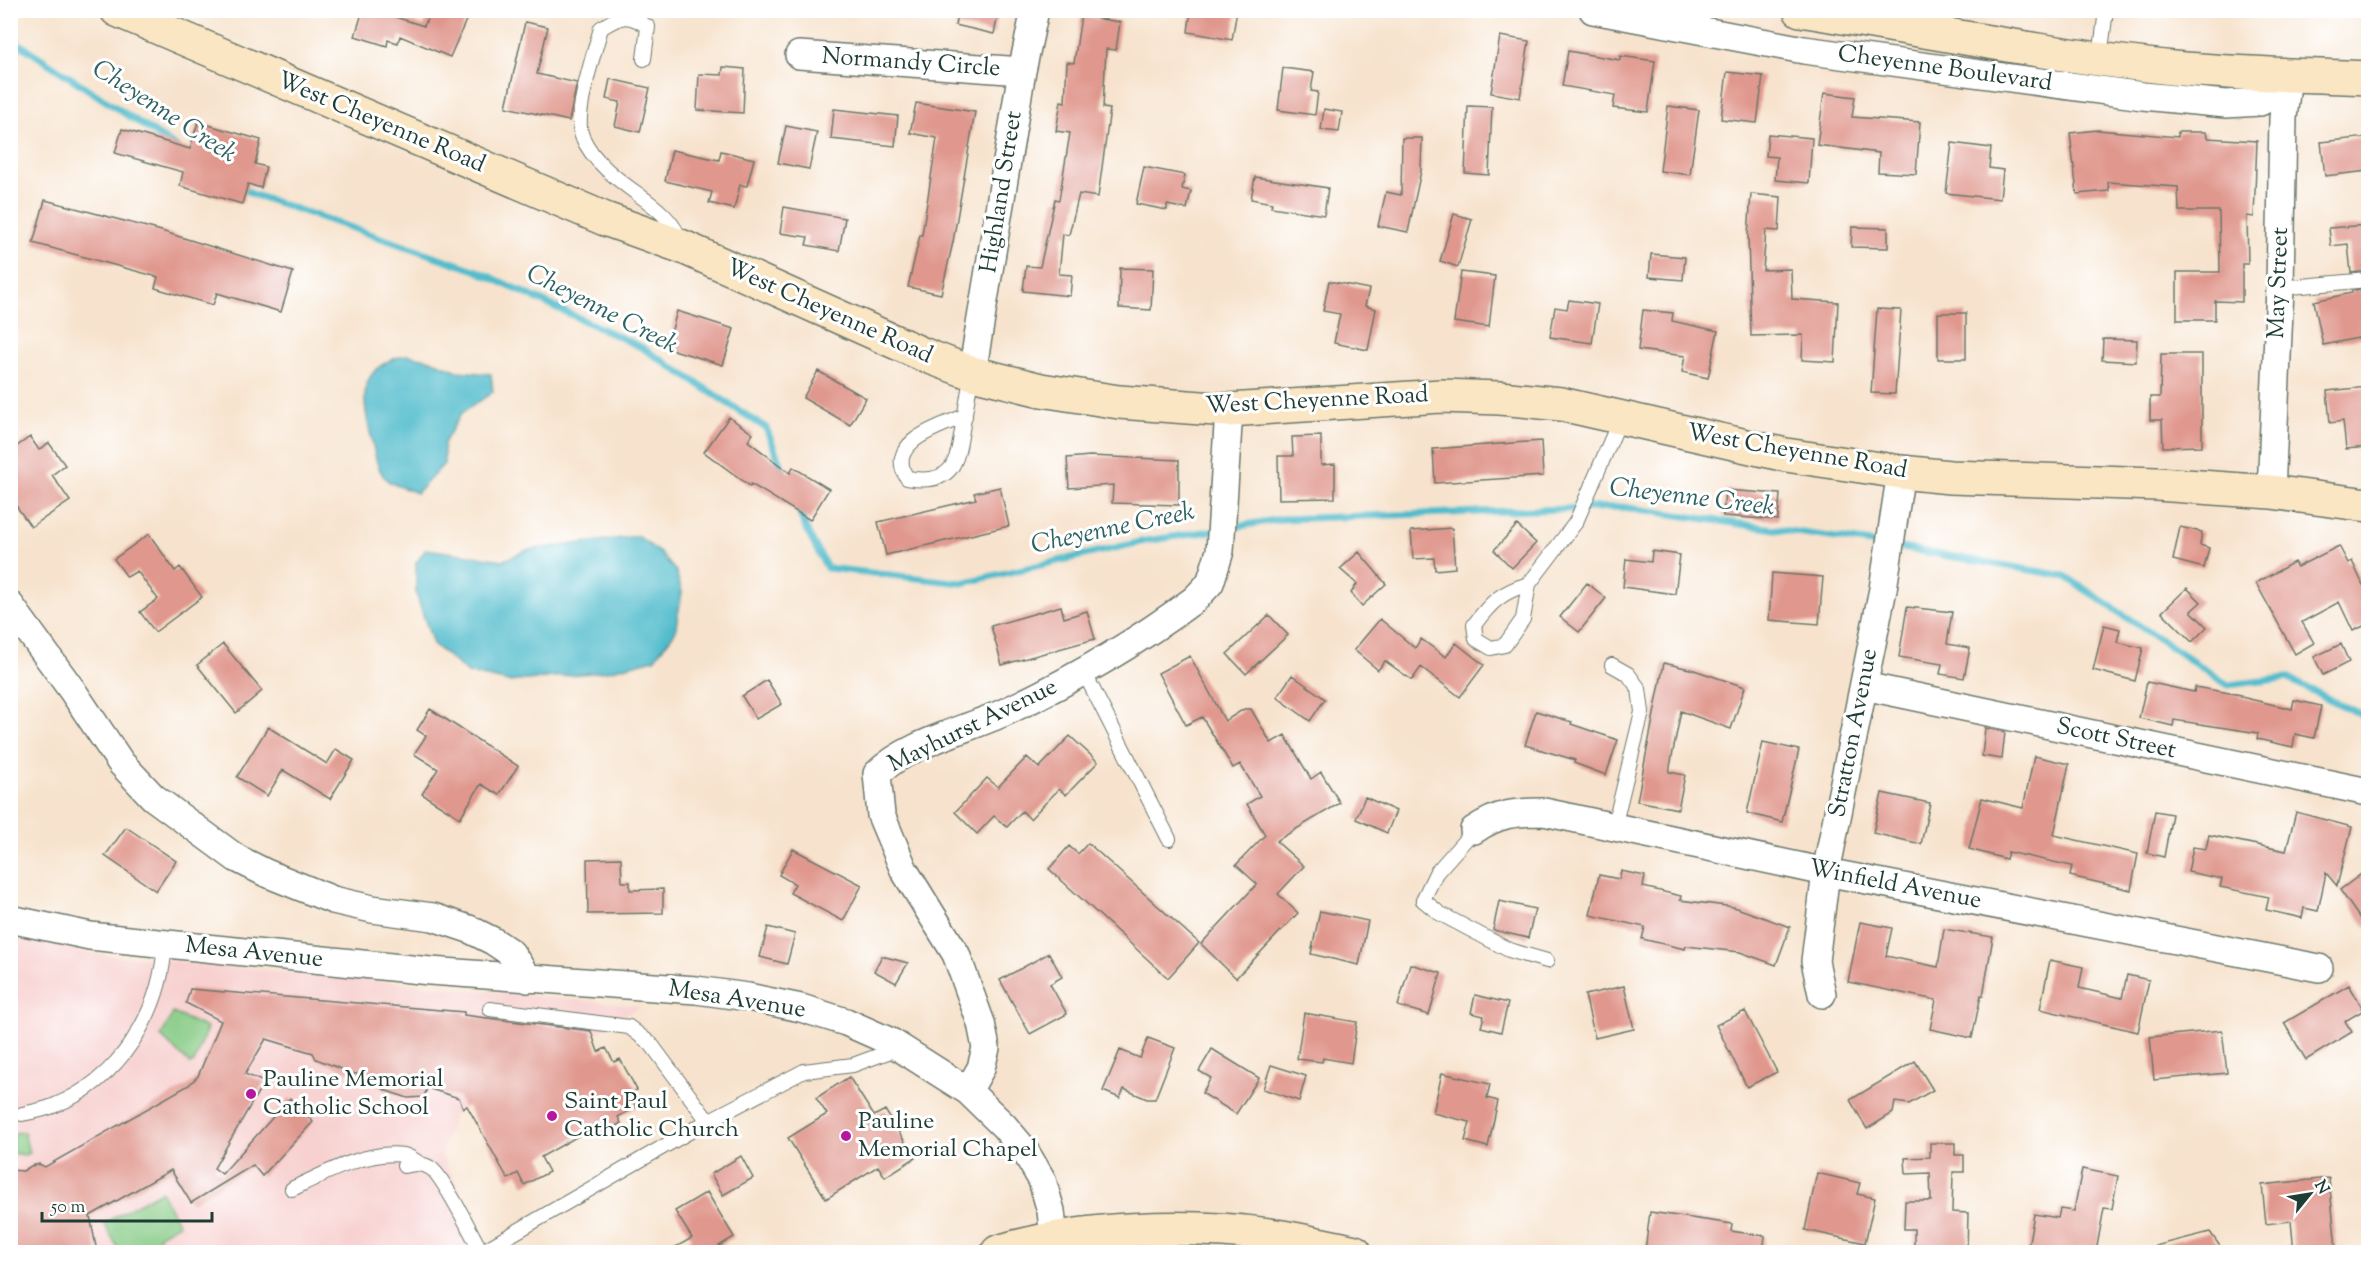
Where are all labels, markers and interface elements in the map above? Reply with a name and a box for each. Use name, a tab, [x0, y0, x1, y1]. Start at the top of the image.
street label: Cheyenne Boulevard	[1836, 37, 2055, 101]
street label: Normandy Circle	[820, 40, 1002, 86]
water label: Cheyenne Creek	[84, 51, 244, 173]
street label: West Cheyenne Road	[272, 64, 491, 182]
street label: Highland Street	[972, 108, 1032, 276]
street label: May Street	[2260, 227, 2298, 339]
street label: West Cheyenne Road	[720, 251, 938, 373]
water label: Cheyenne Creek	[520, 256, 685, 364]
street label: West Cheyenne Road	[1205, 378, 1430, 424]
street label: West Cheyenne Road	[1684, 416, 1910, 488]
water label: Cheyenne Creek	[1607, 470, 1777, 527]
water label: Cheyenne Creek	[1028, 494, 1198, 564]
street label: Stratton Avenue	[1821, 646, 1887, 820]
street label: Mayhurst Avenue	[883, 670, 1063, 782]
street label: Scott Street	[2053, 710, 2179, 768]
street label: Winfield Avenue	[1806, 852, 1984, 918]
street label: Mesa Avenue	[183, 929, 325, 977]
street label: Mesa Avenue	[666, 972, 808, 1028]
place label: Pauline Memorial Catholic School	[263, 1063, 444, 1125]
place label: Saint Paul Catholic Church	[564, 1085, 739, 1147]
marker: Pauline Memorial Catholic School	[244, 1087, 258, 1101]
place label: Pauline Memorial Chapel	[858, 1105, 1038, 1167]
marker: Saint Paul Catholic Church	[545, 1109, 559, 1123]
marker: Pauline Memorial Chapel	[839, 1129, 853, 1143]
north arrow	[2280, 1164, 2340, 1224]
text: N	[2308, 1176, 2334, 1199]
scale bar	[42, 1185, 212, 1223]
text: 50 m	[50, 1195, 86, 1221]

